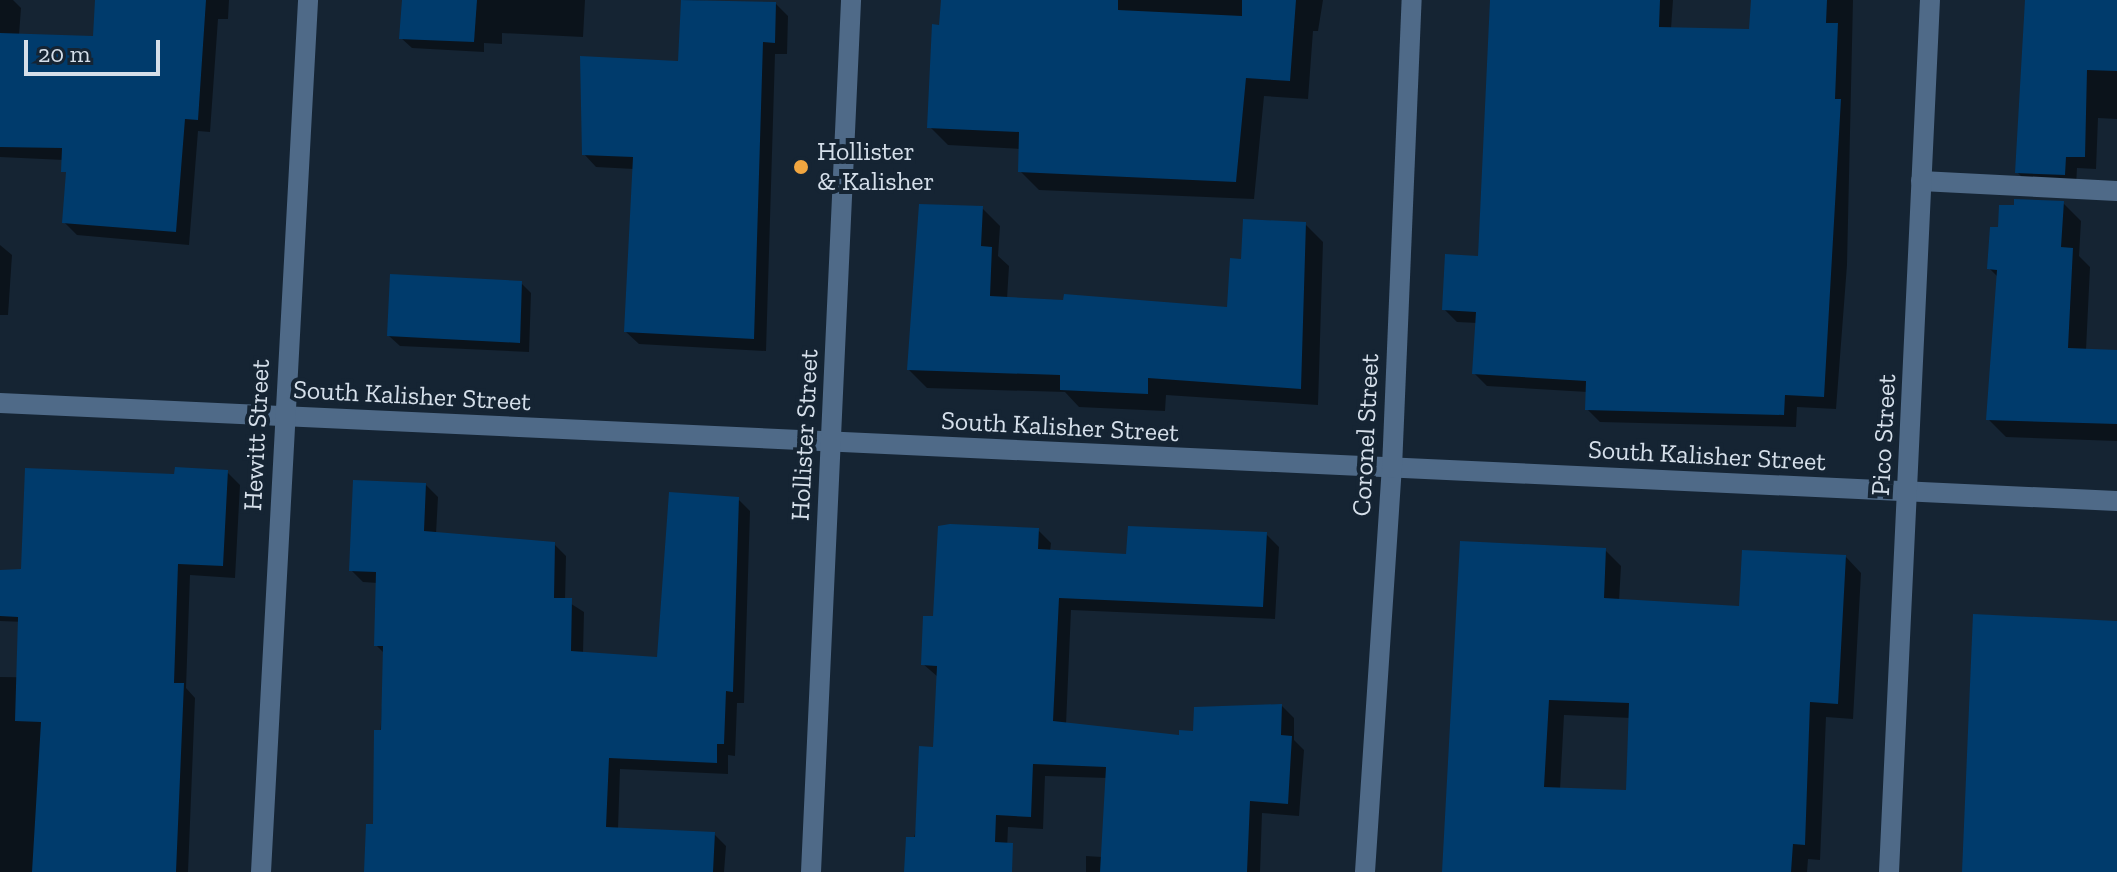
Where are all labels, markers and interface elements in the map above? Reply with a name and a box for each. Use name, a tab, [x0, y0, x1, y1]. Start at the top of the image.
scale bar	[28, 24, 164, 74]
text: 20 m	[38, 39, 90, 68]
place label: Hollister & Kalisher	[817, 136, 934, 198]
marker: Hollister & Kalisher	[792, 158, 810, 176]
street label: Hollister Street	[785, 348, 825, 522]
street label: Coronel Street	[1346, 353, 1386, 517]
street label: Hewitt Street	[237, 358, 277, 512]
street label: Pico Street	[1865, 373, 1903, 497]
street label: South Kalisher Street	[292, 374, 532, 418]
street label: South Kalisher Street	[940, 405, 1180, 449]
street label: South Kalisher Street	[1587, 434, 1827, 478]

